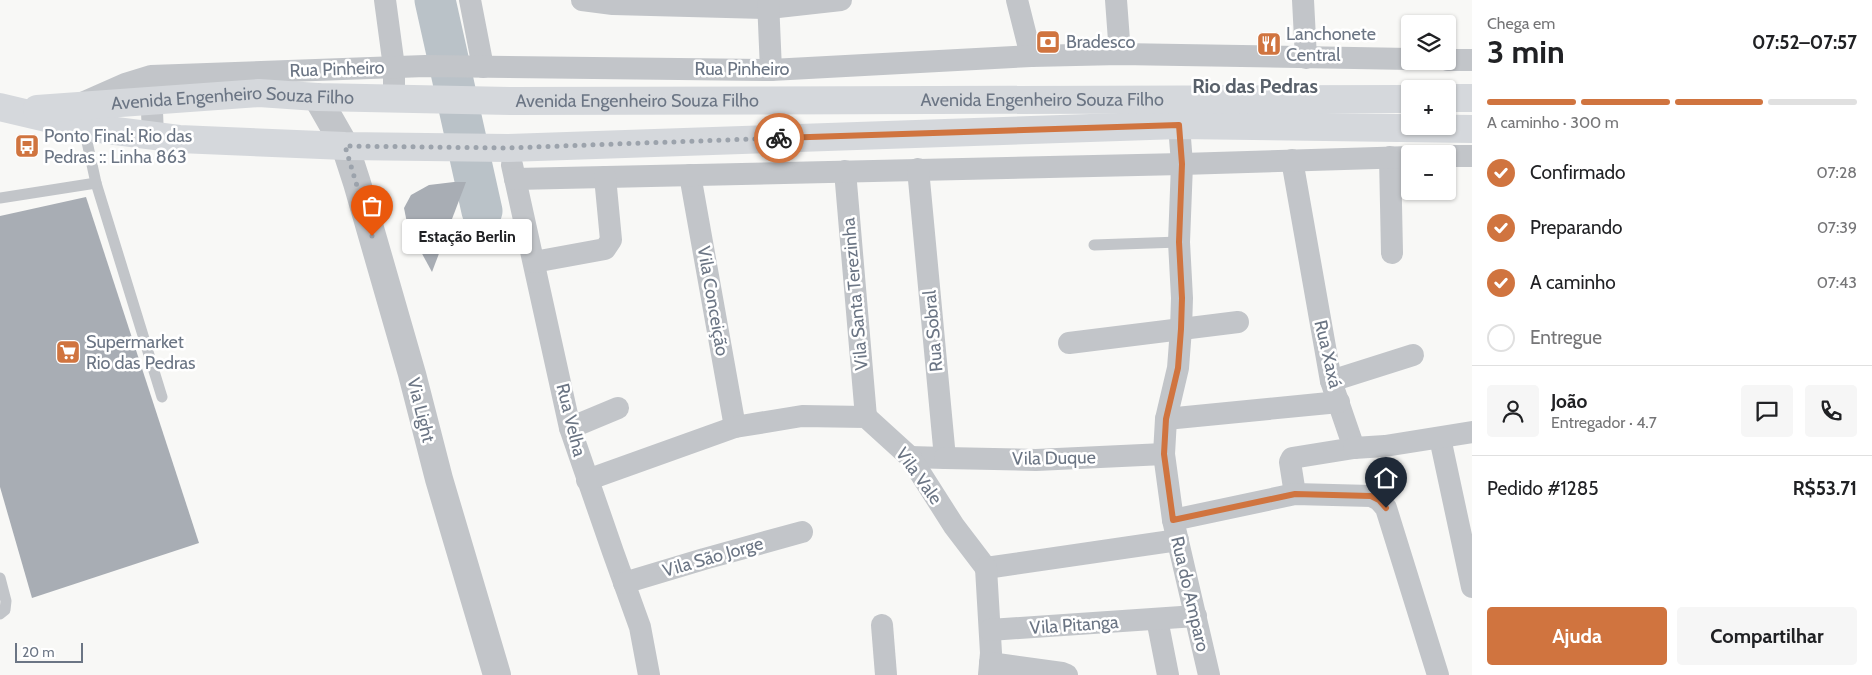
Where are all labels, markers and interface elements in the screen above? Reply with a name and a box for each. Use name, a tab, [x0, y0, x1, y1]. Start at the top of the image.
text: Chega em	[1487, 14, 1555, 33]
map controls	[1401, 15, 1456, 200]
button: layers	[1401, 15, 1456, 70]
place label: Lanchonete Central	[1286, 23, 1376, 66]
bank icon: Bradesco	[1035, 29, 1061, 55]
place label: Bradesco	[1066, 31, 1136, 53]
restaurant icon: Lanchonete Central	[1256, 31, 1282, 57]
text: 07:52–07:57	[1752, 31, 1857, 54]
text: 3 min	[1487, 32, 1565, 71]
street label: Rua Pinheiro	[289, 56, 385, 82]
street label: Rua Pinheiro	[695, 58, 790, 80]
district label: Rio das Pedras	[1192, 74, 1318, 98]
button: +	[1401, 80, 1456, 135]
street label: Avenida Engenheiro Souza Filho	[110, 82, 354, 115]
street label: Avenida Engenheiro Souza Filho	[515, 89, 759, 112]
street label: Avenida Engenheiro Souza Filho	[920, 89, 1164, 111]
courier	[754, 113, 804, 163]
text: A caminho · 300 m	[1487, 113, 1619, 132]
icon: bike	[765, 124, 793, 152]
place label: Ponto Final: Rio das Pedras :: Linha 863	[44, 125, 192, 168]
bus stop icon: Ponto Final: Rio das Pedras :: Linha 863	[14, 133, 40, 159]
button: −	[1401, 145, 1456, 200]
icon: check	[1487, 159, 1515, 187]
text: Confirmado	[1530, 161, 1626, 184]
text: 07:28	[1817, 163, 1857, 182]
pin	[351, 185, 393, 236]
icon: bag	[358, 192, 386, 220]
icon: check	[1487, 214, 1515, 242]
street label: Vila Santa Terezinha	[837, 216, 873, 371]
text: Preparando	[1530, 216, 1623, 239]
callout: Estação Berlin	[402, 218, 532, 254]
text: 07:39	[1817, 218, 1857, 237]
text: Estação Berlin	[418, 227, 516, 246]
street label: Vila Conceição	[693, 244, 733, 358]
icon: check	[1487, 269, 1515, 297]
text: A caminho	[1530, 271, 1616, 294]
text: 07:43	[1817, 273, 1857, 292]
street label: Rua Sobral	[918, 289, 948, 373]
street label: Rua Xaxá	[1310, 318, 1347, 391]
text: Entregue	[1530, 326, 1602, 349]
place label: Supermarket Rio das Pedras	[86, 331, 196, 374]
supermarket icon: Supermarket Rio das Pedras	[55, 339, 81, 365]
street label: Via Light	[402, 375, 440, 445]
street label: Rua Velha	[551, 381, 591, 459]
button: person	[1487, 385, 1539, 437]
button: chat	[1741, 385, 1793, 437]
button: phone	[1805, 385, 1857, 437]
text: João	[1551, 390, 1587, 413]
text: Entregador · 4.7	[1551, 413, 1657, 432]
street label: Vila Vale	[891, 443, 947, 509]
street label: Vila Duque	[1012, 446, 1096, 470]
pin	[1365, 457, 1407, 508]
icon: home	[1372, 464, 1400, 492]
text: Pedido #1285	[1487, 477, 1599, 500]
text: R$53.71	[1793, 477, 1857, 500]
street label: Vila São Jorge	[660, 532, 766, 582]
street label: Rua do Amparo	[1166, 534, 1214, 654]
button: Ajuda	[1487, 607, 1667, 665]
button: Compartilhar	[1677, 607, 1857, 665]
street label: Vila Pitanga	[1029, 611, 1119, 639]
scale bar	[15, 640, 82, 663]
text: 20 m	[22, 643, 55, 661]

